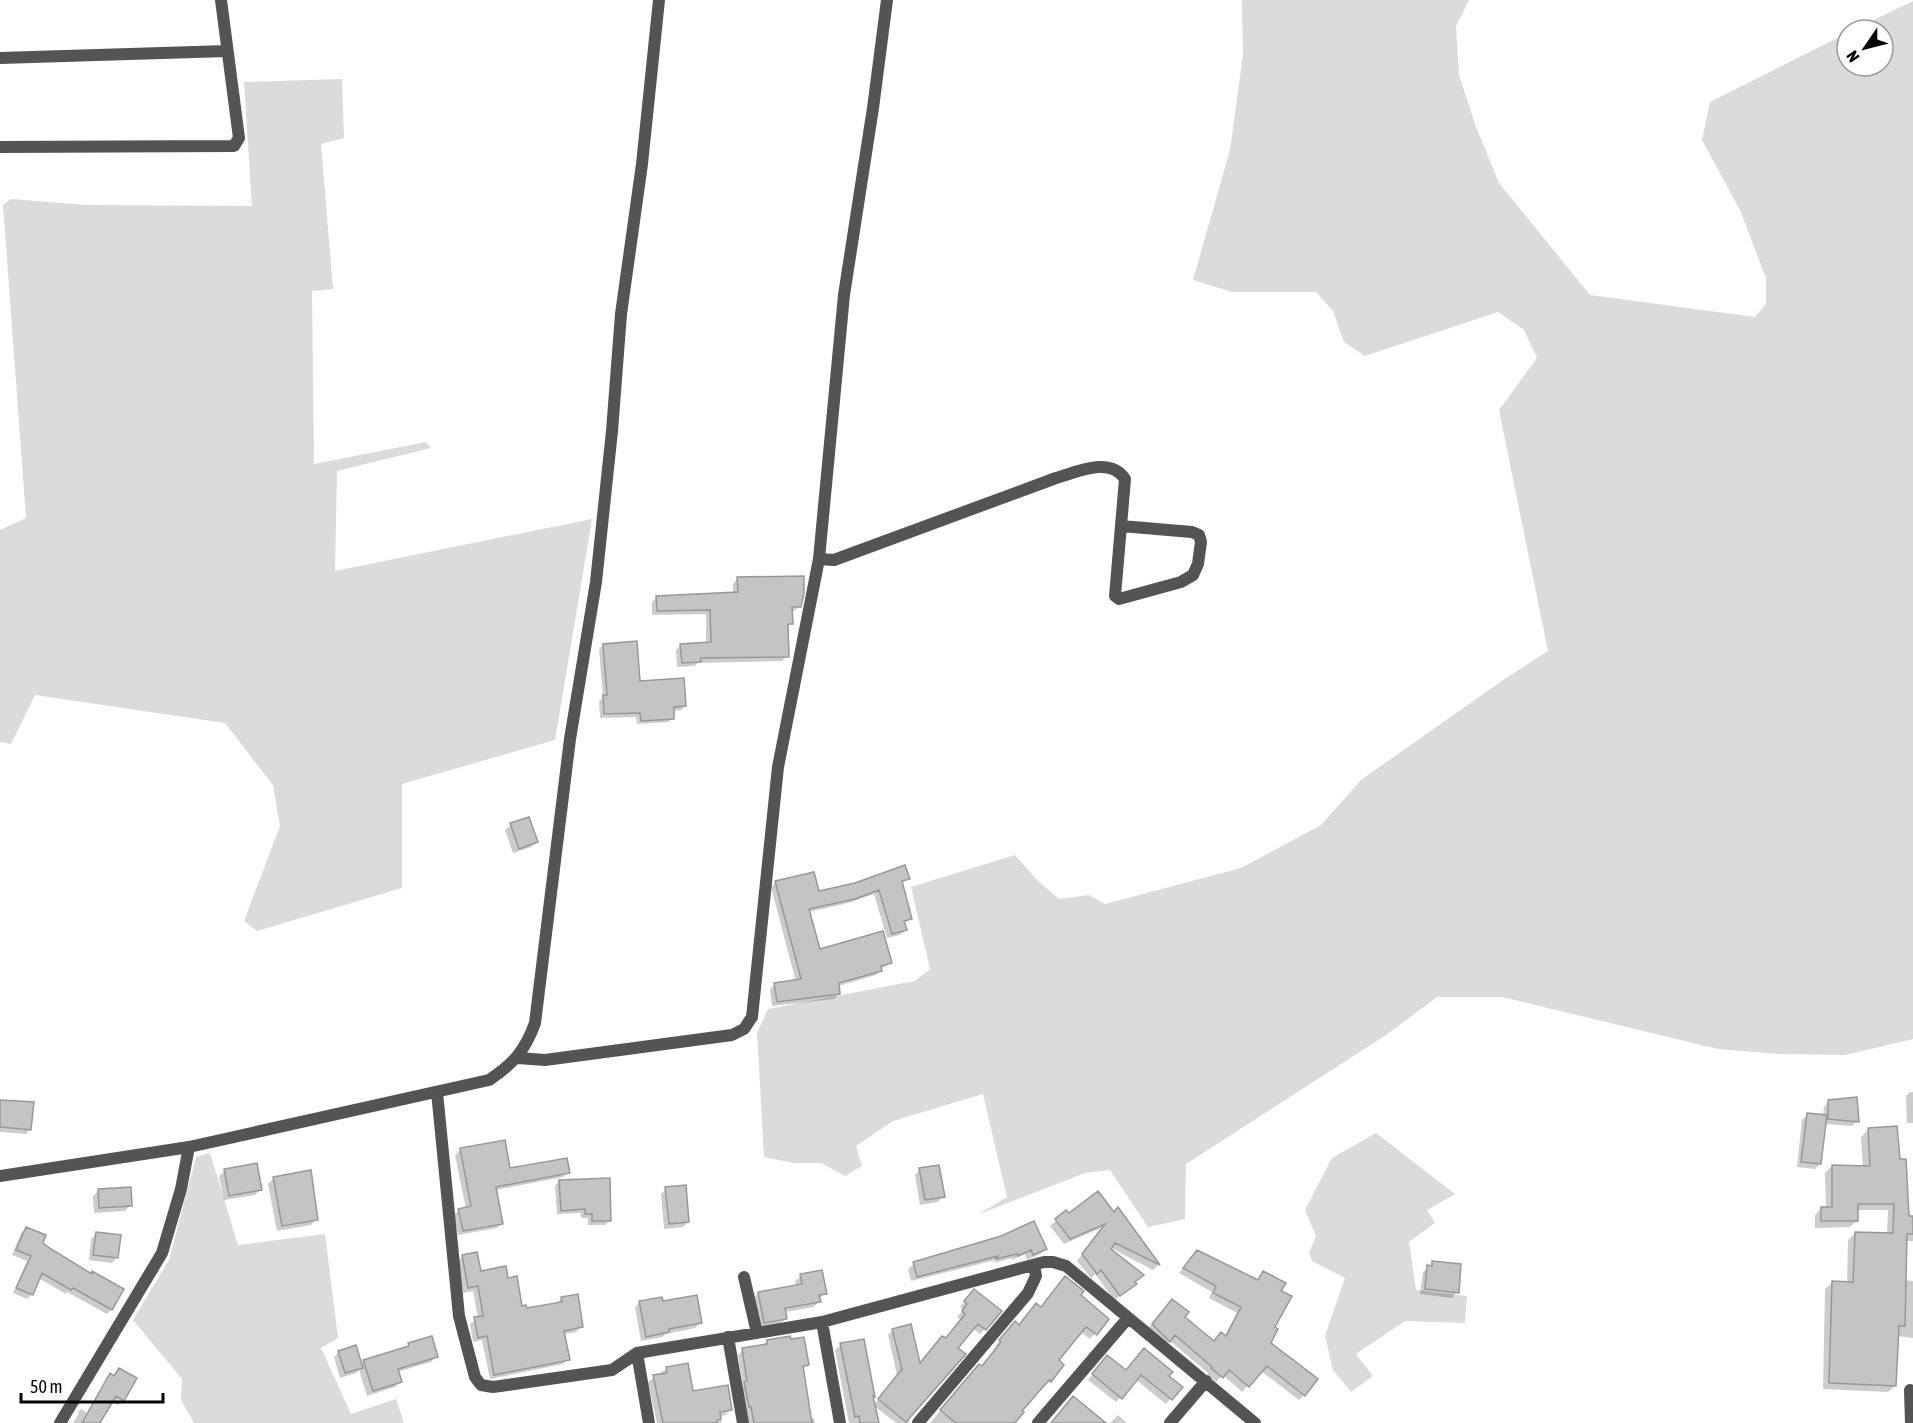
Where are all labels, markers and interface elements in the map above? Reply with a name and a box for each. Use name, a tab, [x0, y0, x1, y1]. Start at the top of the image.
north arrow	[1835, 18, 1895, 78]
text: N	[1843, 48, 1863, 66]
scale bar	[21, 1366, 164, 1404]
text: 50 m	[30, 1376, 62, 1397]

